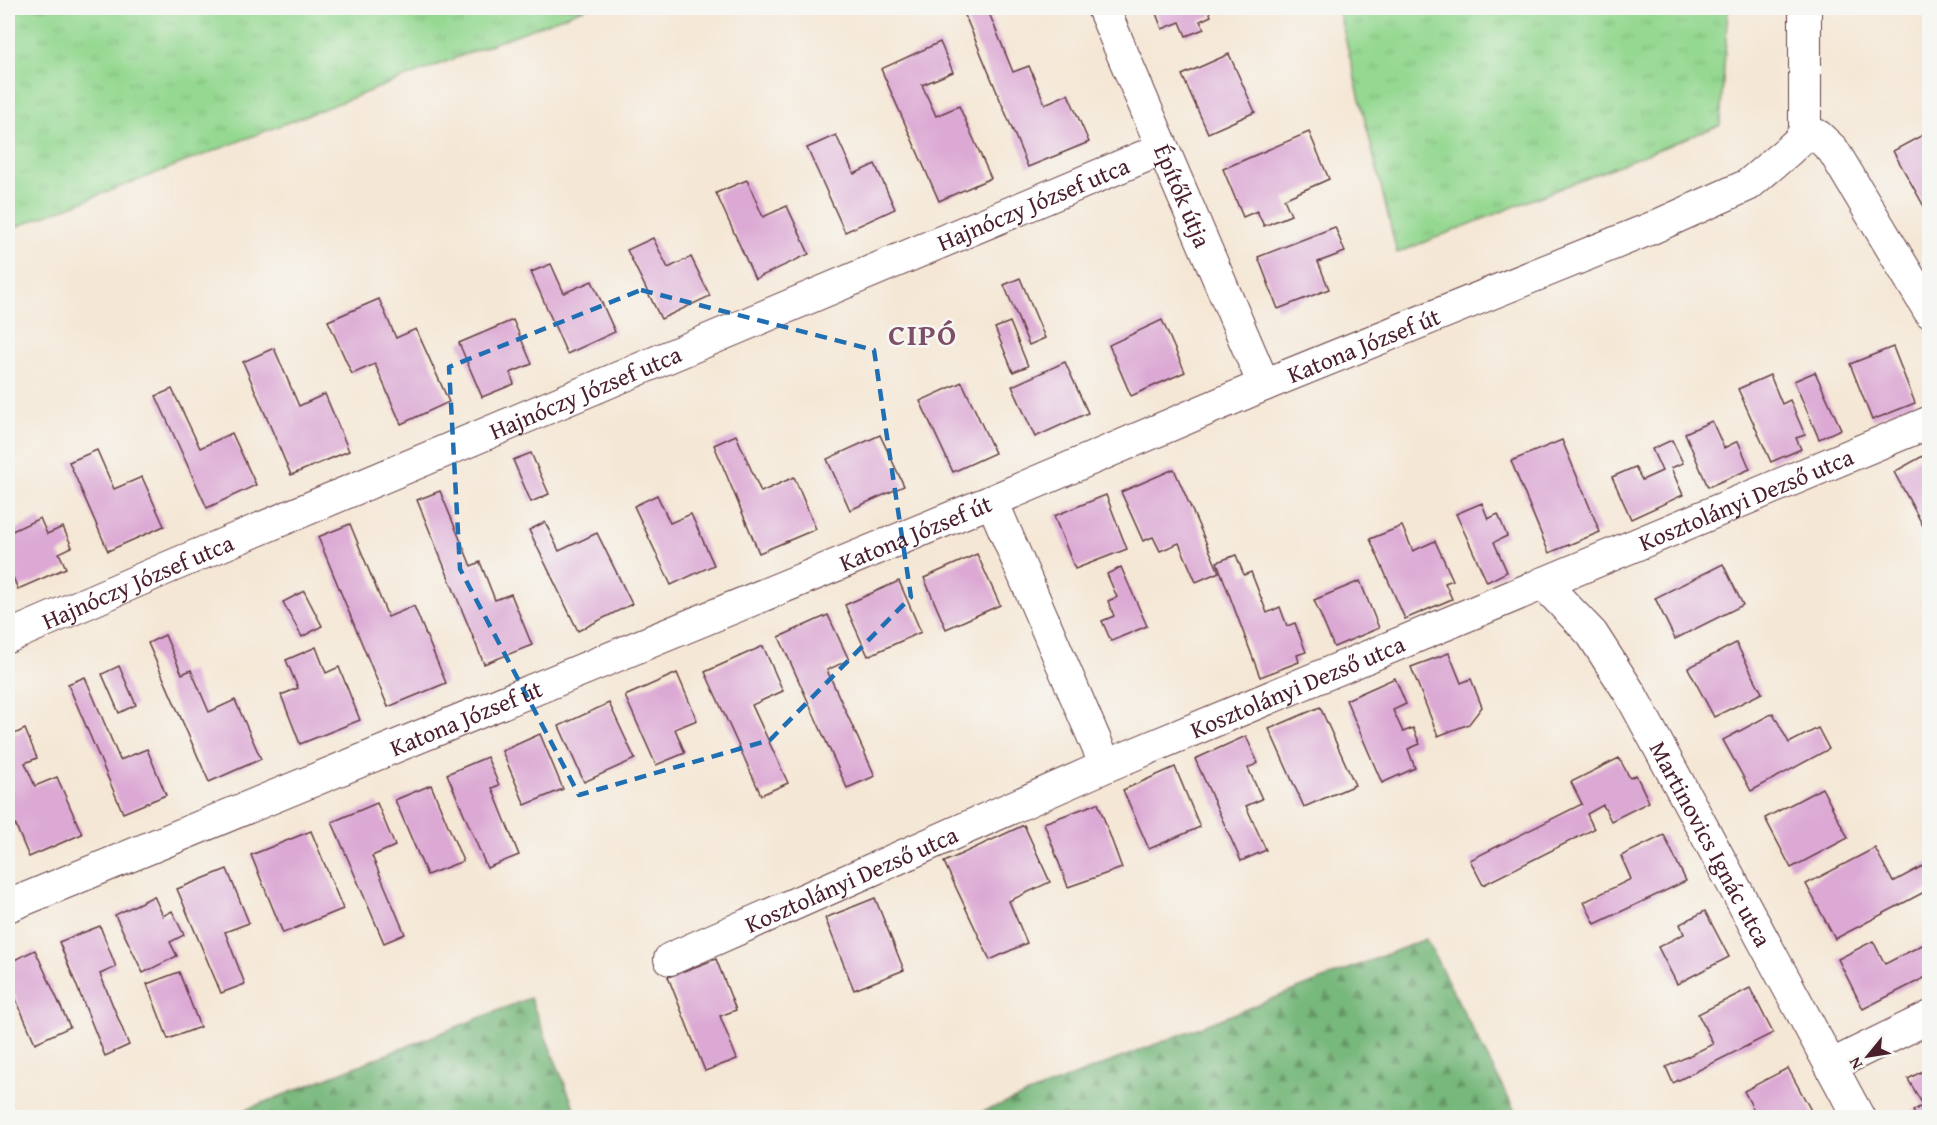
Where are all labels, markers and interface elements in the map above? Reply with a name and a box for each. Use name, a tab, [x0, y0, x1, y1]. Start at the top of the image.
street label: Építők útja	[1146, 138, 1221, 253]
street label: Hajnóczy József utca	[932, 147, 1135, 259]
street label: Katona József út	[1282, 298, 1446, 391]
district label: CIPÓ	[888, 312, 958, 356]
street label: Hajnóczy József utca	[484, 336, 687, 448]
street label: Kosztolányi Dezső utca	[1633, 438, 1859, 559]
street label: Katona József út	[834, 485, 997, 580]
street label: Hajnóczy József utca	[36, 524, 239, 638]
street label: Kosztolányi Dezső utca	[1184, 626, 1411, 747]
street label: Katona József út	[384, 670, 548, 765]
street label: Martinovics Ignác utca	[1641, 734, 1781, 953]
street label: Kosztolányi Dezső utca	[739, 816, 964, 941]
north arrow	[1838, 1026, 1898, 1086]
text: N	[1842, 1053, 1868, 1074]

